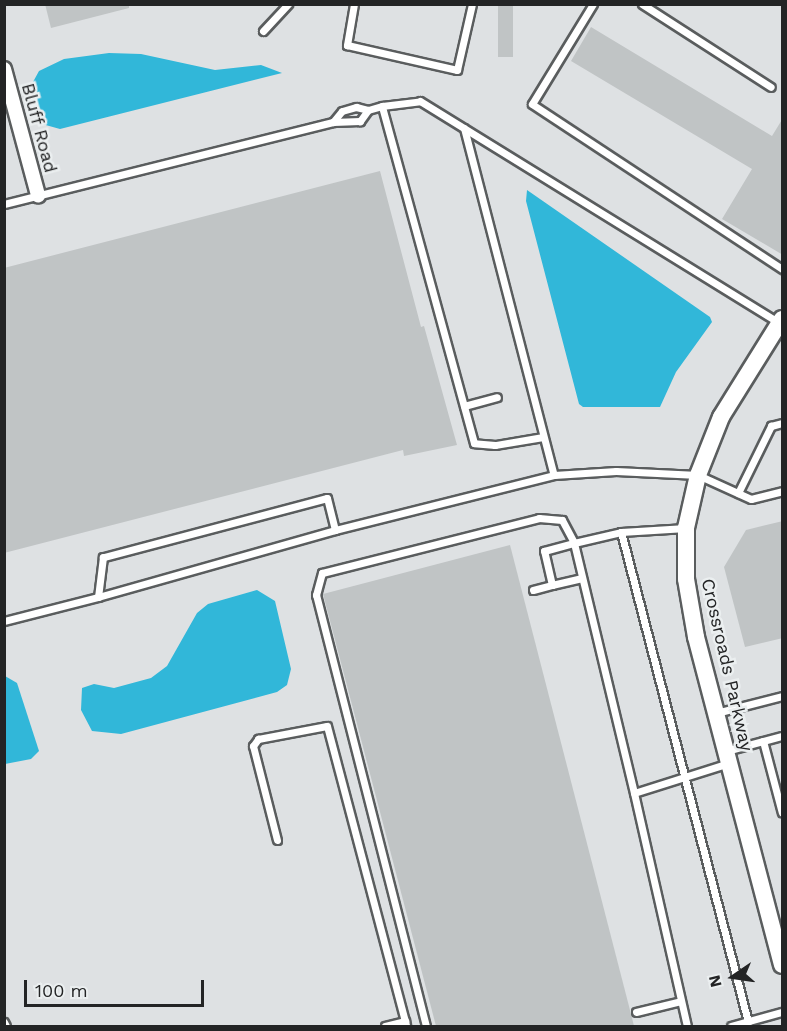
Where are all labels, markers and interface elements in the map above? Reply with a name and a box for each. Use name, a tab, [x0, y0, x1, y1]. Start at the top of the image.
street label: Bluff Road	[17, 80, 61, 176]
street label: Crossroads Parkway	[697, 577, 757, 753]
north arrow	[703, 947, 763, 1007]
scale bar	[27, 968, 207, 1006]
text: N	[704, 973, 726, 989]
text: 100 m	[35, 980, 88, 1001]

